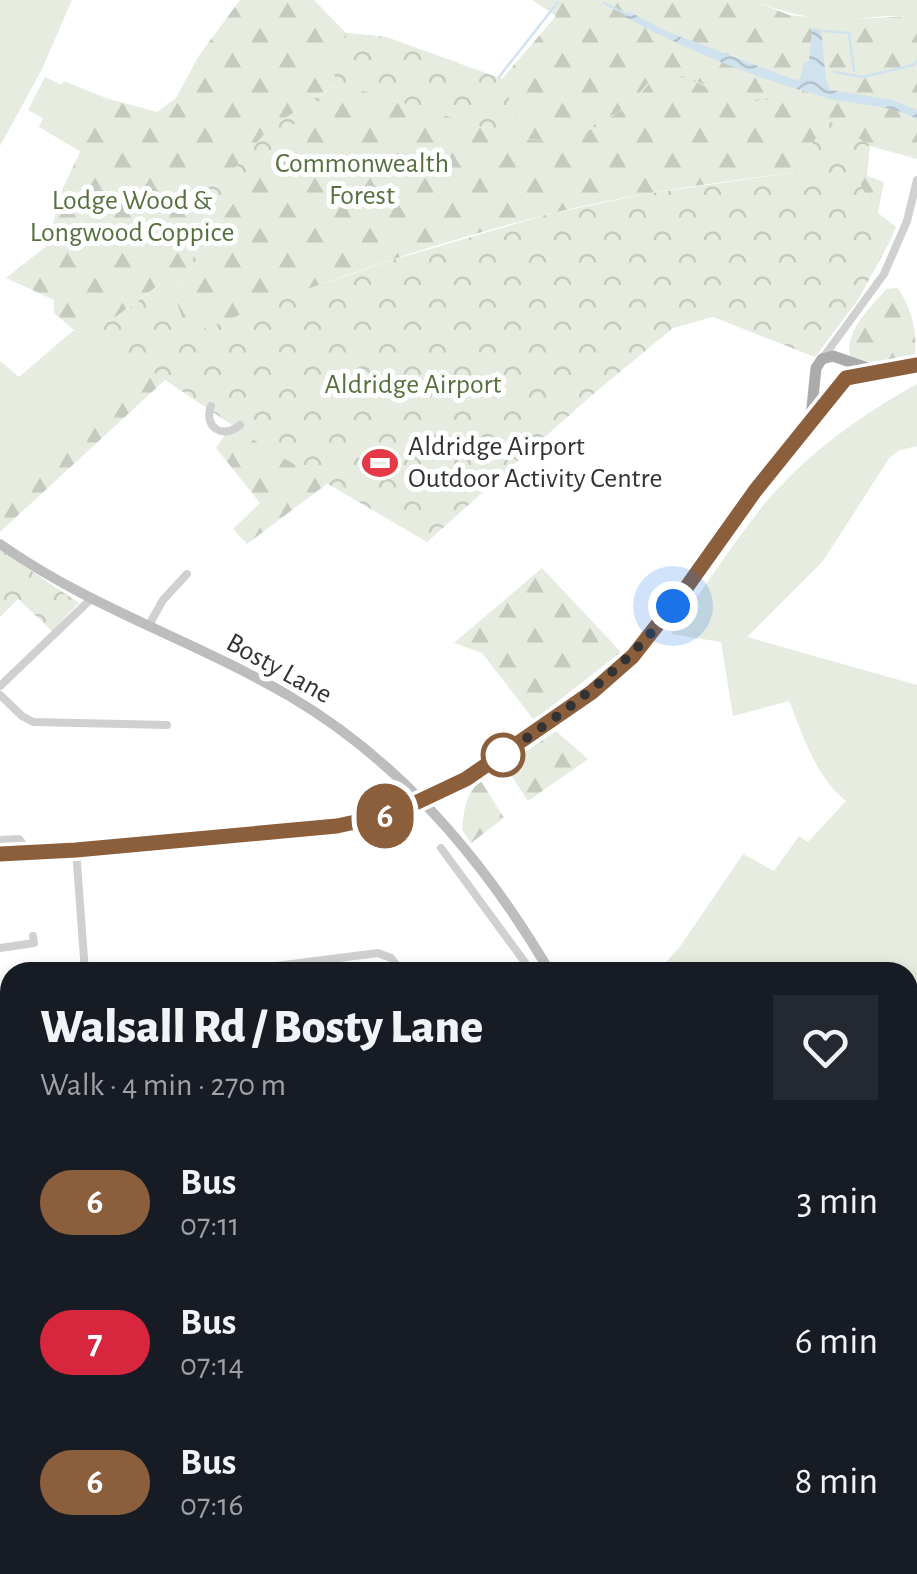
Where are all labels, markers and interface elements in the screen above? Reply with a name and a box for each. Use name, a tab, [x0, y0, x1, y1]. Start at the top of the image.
park label: Commonwealth Forest	[275, 150, 449, 210]
park label: Lodge Wood & Longwood Coppice	[30, 187, 234, 247]
park label: Aldridge Airport	[325, 371, 501, 399]
place label: Aldridge Airport Outdoor Activity Centre	[408, 433, 662, 493]
sports icon: Aldridge Airport Outdoor Activity Centre	[361, 444, 399, 482]
your location	[648, 581, 698, 631]
street label: Bosty Lane	[221, 629, 337, 709]
unlabelled marker	[482, 734, 524, 776]
line badge: 6	[352, 784, 418, 848]
text: 6	[377, 799, 393, 834]
button: heart	[773, 995, 878, 1100]
text: Walsall Rd / Bosty Lane	[40, 1004, 483, 1052]
text: Walk · 4 min · 270 m	[40, 1069, 286, 1101]
text: Bus	[180, 1164, 236, 1202]
text: 3 min	[797, 1183, 878, 1221]
text: 6	[87, 1185, 103, 1220]
text: 07:11	[180, 1209, 240, 1241]
text: Bus	[180, 1304, 236, 1342]
text: 6 min	[795, 1323, 878, 1361]
text: 7	[87, 1325, 103, 1360]
text: 07:14	[180, 1349, 244, 1381]
text: Bus	[180, 1444, 236, 1482]
text: 8 min	[795, 1463, 878, 1501]
text: 6	[87, 1465, 103, 1500]
text: 07:16	[180, 1489, 244, 1521]

